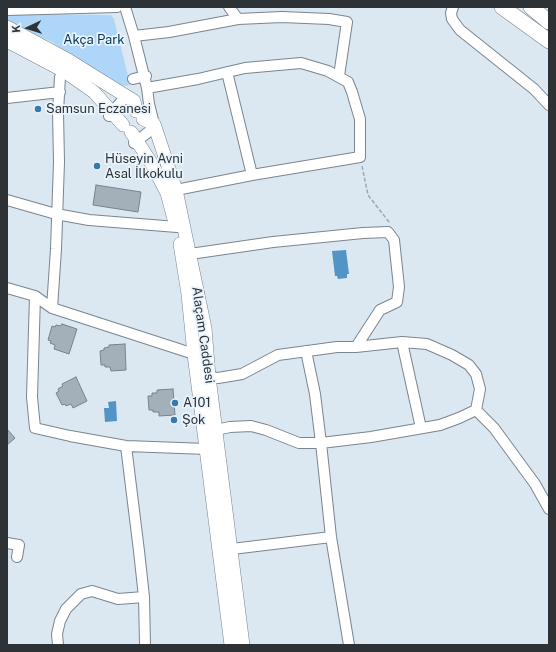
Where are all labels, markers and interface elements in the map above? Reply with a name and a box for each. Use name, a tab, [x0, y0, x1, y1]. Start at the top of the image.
north arrow	[8, 8, 48, 48]
text: K	[10, 24, 22, 33]
park label: Akça Park	[63, 32, 125, 48]
place label: Samsun Eczanesi	[46, 101, 151, 117]
marker: Samsun Eczanesi	[33, 104, 43, 114]
place label: Hüseyin Avni Asal İlkokulu	[105, 151, 183, 182]
marker: Hüseyin Avni Asal İlkokulu	[92, 161, 102, 171]
street label: Alaçam Caddesi	[188, 286, 218, 384]
place label: A101	[183, 395, 211, 411]
marker: A101	[170, 398, 180, 408]
place label: Şok	[182, 412, 205, 428]
marker: Şok	[169, 415, 179, 425]

